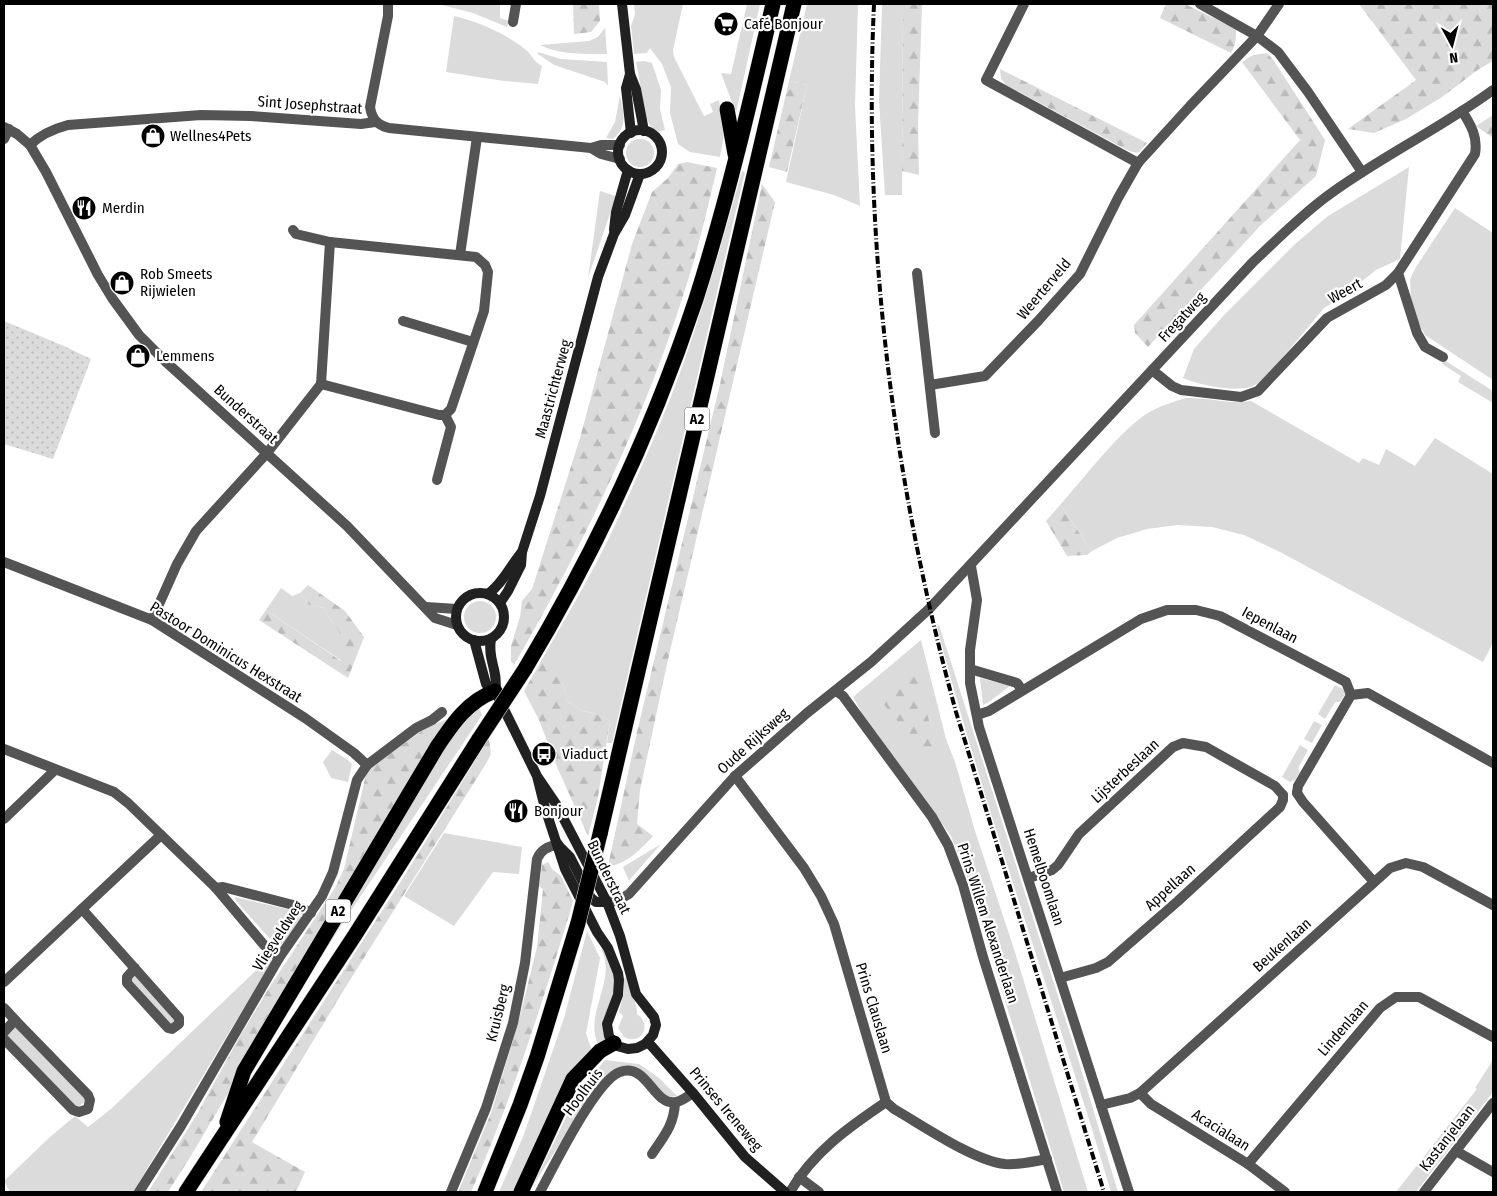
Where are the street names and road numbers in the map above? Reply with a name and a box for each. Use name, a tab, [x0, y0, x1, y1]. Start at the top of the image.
street label: Sint Josephstraat	[257, 92, 363, 118]
street label: Weerterveld	[1013, 255, 1075, 323]
street label: Weert	[1325, 274, 1365, 308]
street label: Fregatweg	[1154, 288, 1210, 346]
street label: Maastrichterweg	[531, 338, 575, 440]
street label: Bunderstraat	[210, 381, 282, 448]
road number: A2	[684, 408, 710, 430]
street label: Pastoor Dominicus Hexstraat	[147, 598, 306, 706]
street label: Iepenlaan	[1239, 603, 1301, 647]
street label: Oude Rijksweg	[714, 704, 792, 778]
street label: Lijsterbeslaan	[1087, 735, 1163, 807]
street label: Hemelboomlaan	[1020, 826, 1068, 928]
street label: Bunderstraat	[583, 837, 635, 917]
street label: Prins Willem Alexanderlaan	[954, 841, 1022, 1005]
street label: Appellaan	[1141, 860, 1199, 914]
street label: Vliegveldweg	[249, 898, 307, 974]
road number: A2	[326, 899, 350, 922]
street label: Beukenlaan	[1249, 914, 1315, 976]
street label: Prins Clauslaan	[852, 961, 896, 1055]
street label: Kruisberg	[482, 982, 514, 1044]
street label: Lindenlaan	[1314, 996, 1372, 1060]
street label: Prinses Ireneweg	[686, 1063, 766, 1155]
street label: Hoolhuis	[559, 1065, 607, 1119]
street label: Kastanjelaan	[1416, 1101, 1478, 1175]
street label: Acacialaan	[1189, 1105, 1253, 1155]

